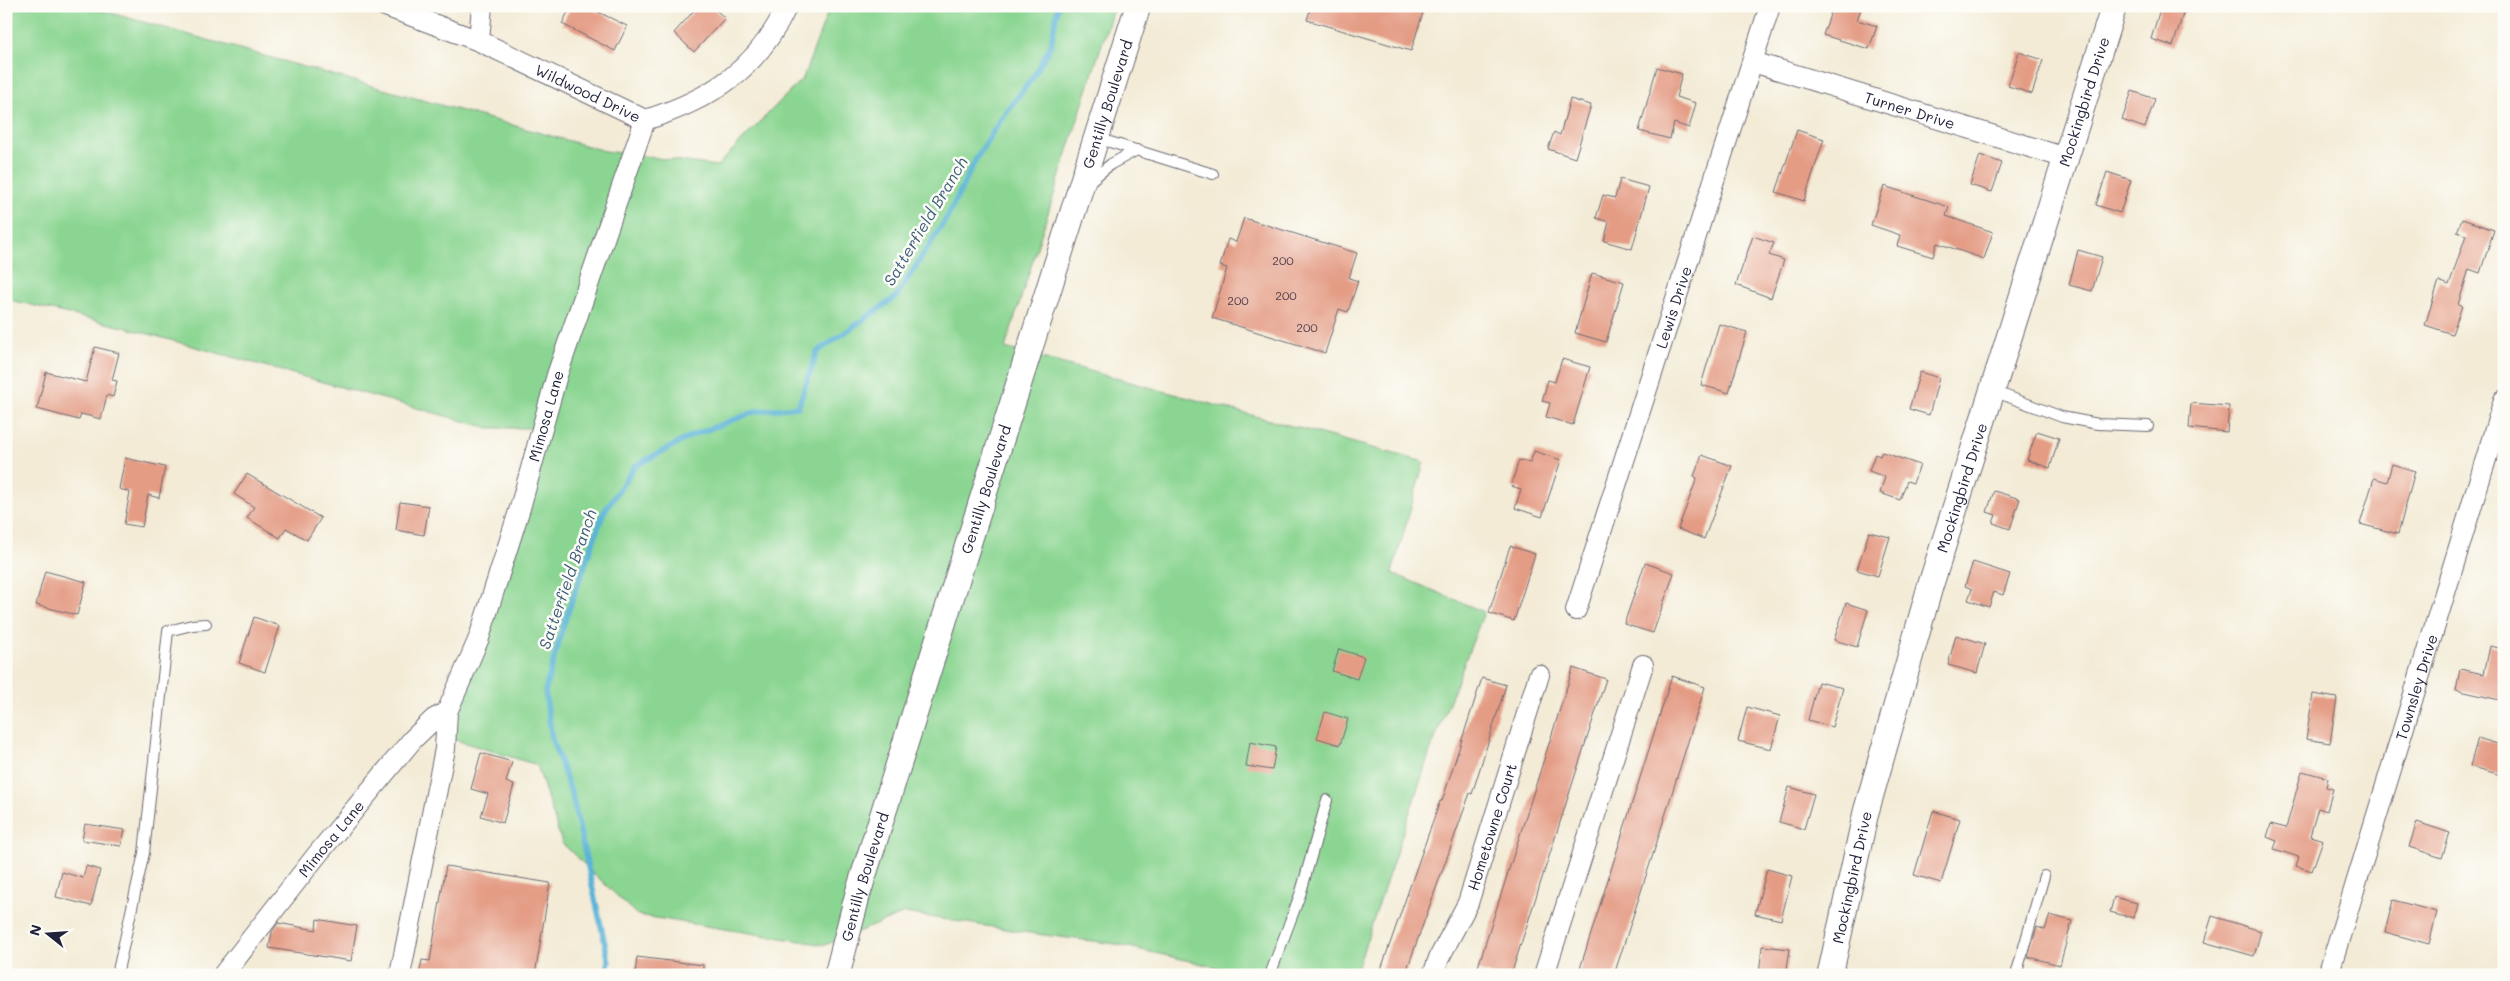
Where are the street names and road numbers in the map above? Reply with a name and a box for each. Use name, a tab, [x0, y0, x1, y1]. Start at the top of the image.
street label: Mockingbird Drive	[2054, 34, 2114, 169]
street label: Gentilly Boulevard	[1077, 37, 1137, 171]
street label: Wildwood Drive	[532, 59, 644, 126]
street label: Turner Drive	[1862, 87, 1958, 133]
street label: Lewis Drive	[1651, 264, 1696, 351]
street label: Mimosa Lane	[523, 368, 568, 464]
street label: Mockingbird Drive	[1932, 420, 1991, 555]
street label: Gentilly Boulevard	[956, 422, 1015, 556]
street label: Townsley Drive	[2390, 632, 2442, 743]
street label: Hometowne Court	[1462, 761, 1521, 893]
street label: Mimosa Lane	[293, 796, 368, 881]
street label: Mockingbird Drive	[1827, 809, 1876, 945]
street label: Gentilly Boulevard	[836, 810, 893, 944]

